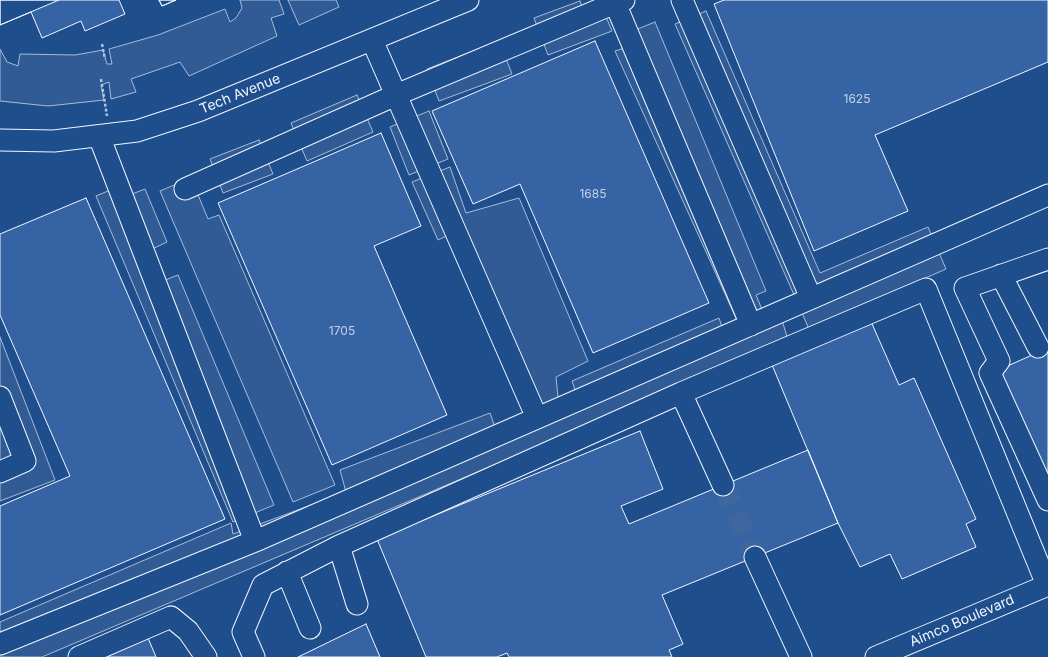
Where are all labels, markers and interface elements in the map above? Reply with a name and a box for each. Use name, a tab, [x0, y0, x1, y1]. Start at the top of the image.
street label: Tech Avenue	[197, 70, 283, 118]
house number: 1625	[844, 92, 870, 106]
house number: 1685	[579, 187, 607, 201]
house number: 1705	[329, 324, 355, 338]
street label: Aimco Boulevard	[907, 591, 1017, 651]

